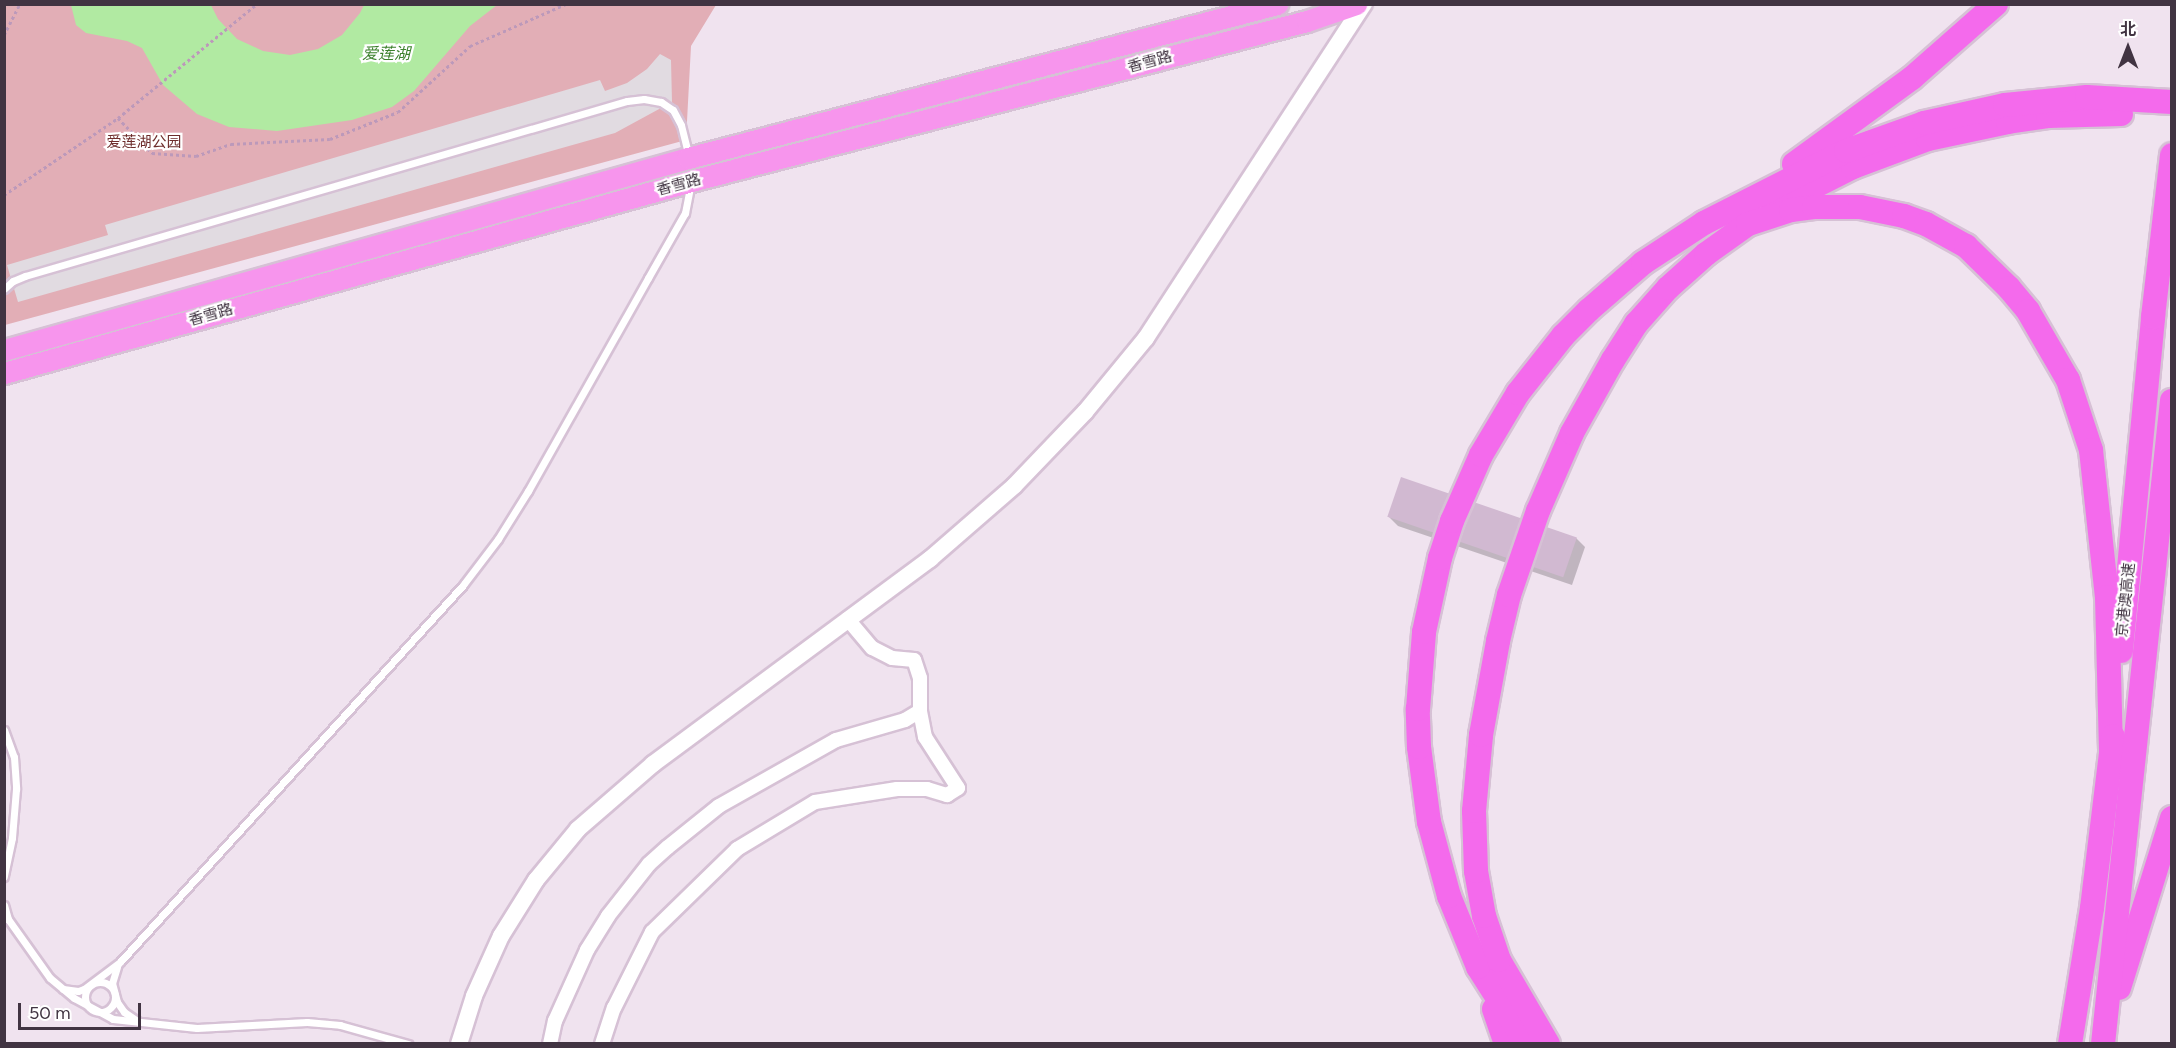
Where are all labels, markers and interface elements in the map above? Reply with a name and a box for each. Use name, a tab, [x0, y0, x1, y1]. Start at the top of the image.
north arrow	[2098, 18, 2158, 78]
text: 北	[2120, 20, 2136, 39]
water label: 爱莲湖	[362, 44, 410, 64]
street label: 香雪路	[1126, 47, 1174, 77]
park label: 爱莲湖公园	[107, 134, 181, 152]
street label: 香雪路	[655, 170, 703, 200]
street label: 香雪路	[187, 300, 235, 330]
street label: 京港澳高速	[2113, 562, 2139, 638]
scale bar	[21, 991, 144, 1029]
text: 50 m	[29, 1002, 71, 1024]

